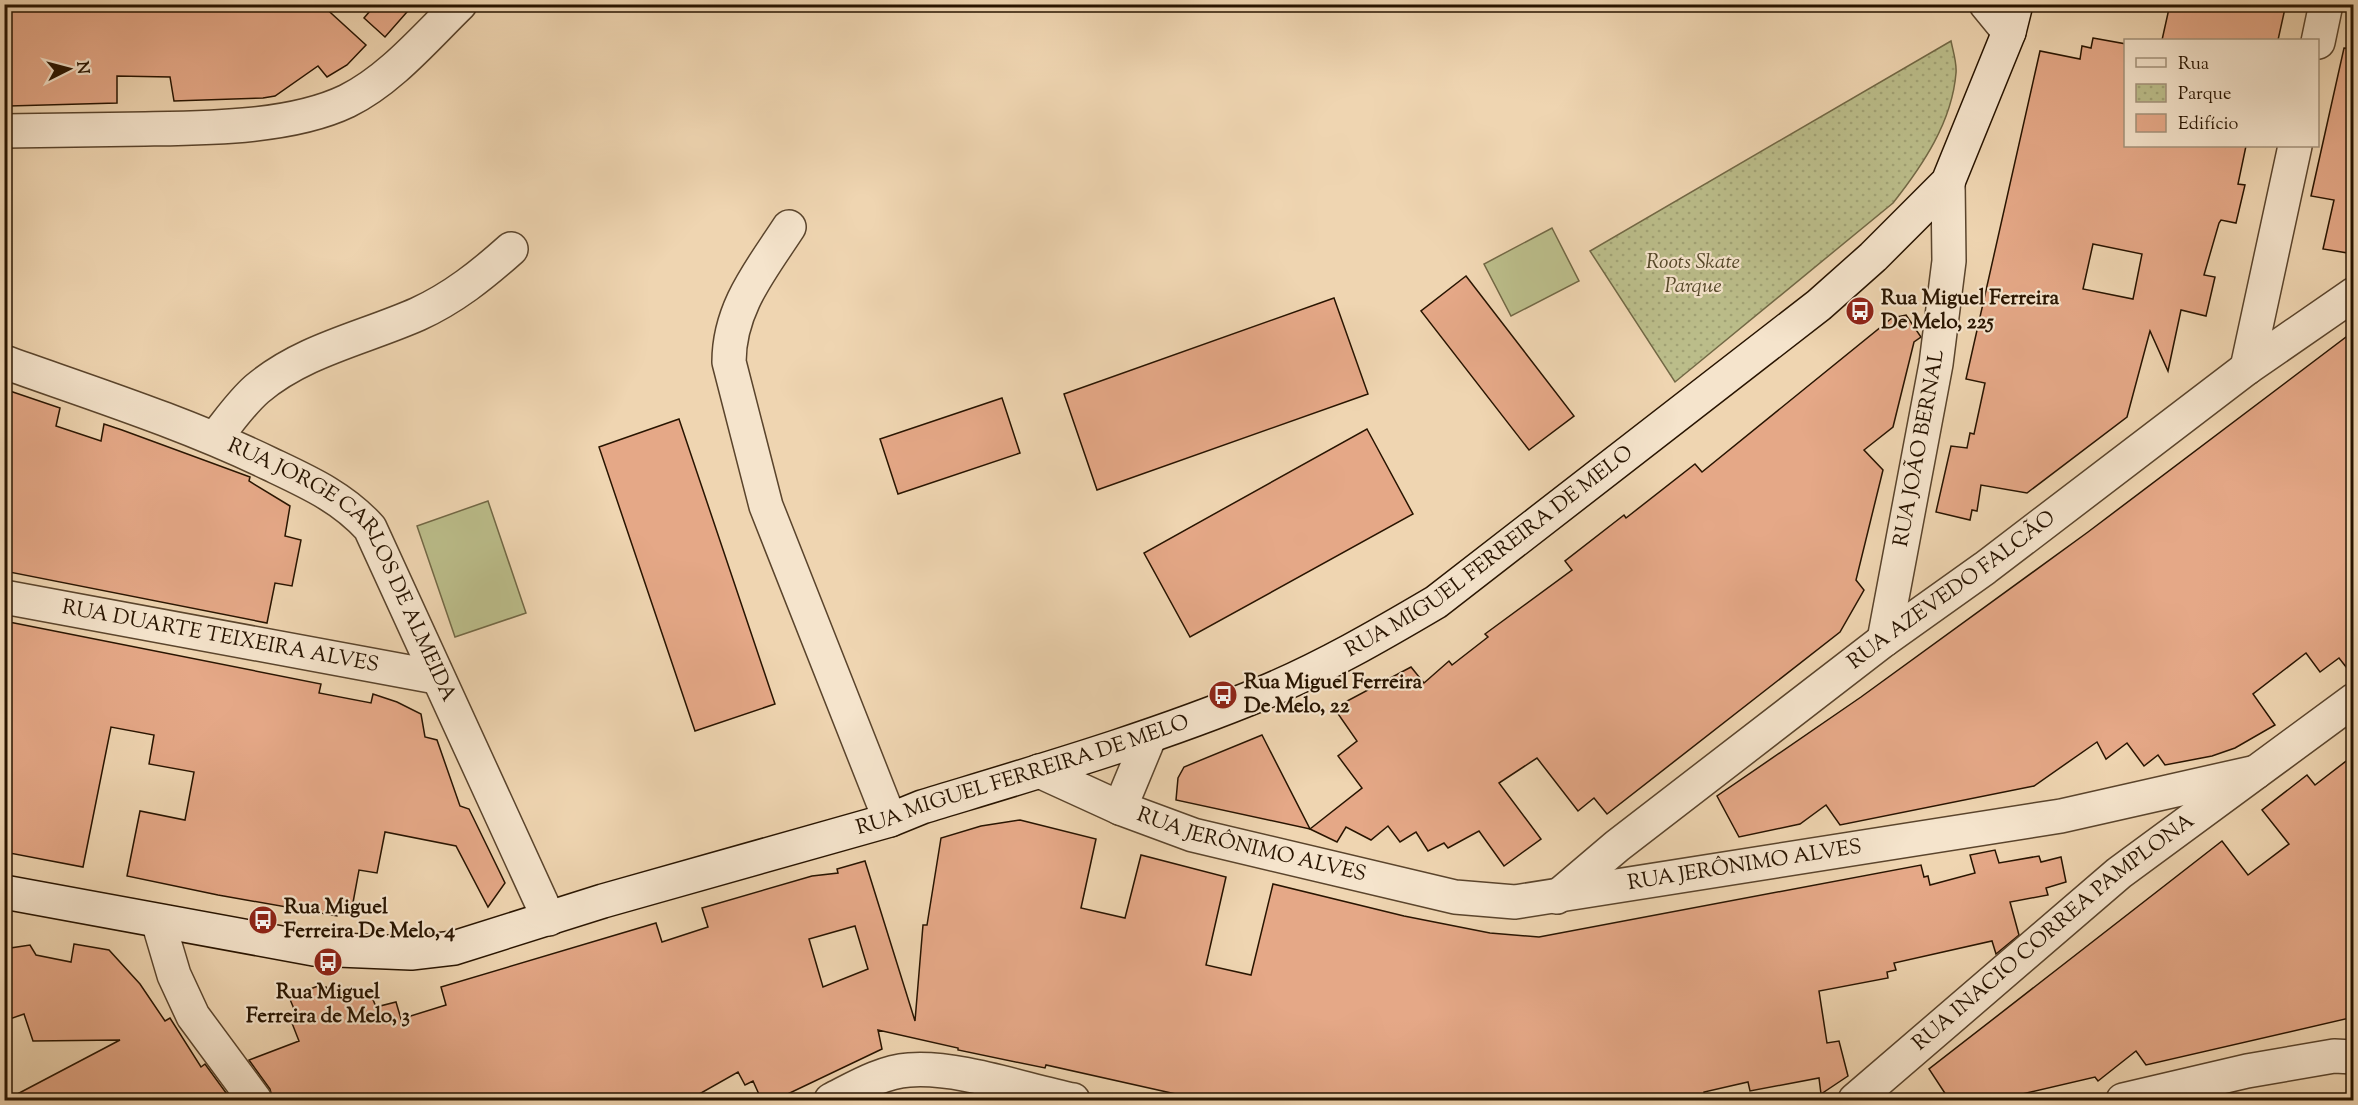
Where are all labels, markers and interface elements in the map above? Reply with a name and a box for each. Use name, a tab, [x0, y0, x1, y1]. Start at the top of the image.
north arrow	[39, 39, 99, 99]
legend	[2124, 39, 2319, 147]
text: Rua	[2178, 52, 2209, 78]
text: N	[69, 60, 94, 75]
text: Parque	[2178, 82, 2231, 108]
text: Edifício	[2178, 112, 2239, 138]
park label: Roots Skate Parque	[1646, 248, 1740, 302]
place label: Rua Miguel Ferreira De Melo, 225	[1881, 284, 2060, 338]
bus stop icon: Rua Miguel Ferreira De Melo, 225	[1844, 295, 1876, 327]
street label: RUA JOÃO BERNAL	[1887, 348, 1953, 549]
street label: RUA JORGE CARLOS DE ALMEIDA	[223, 431, 463, 707]
street label: RUA MIGUEL FERREIRA DE MELO	[1340, 439, 1640, 666]
street label: RUA AZEVEDO FALCÃO	[1842, 504, 2062, 677]
street label: RUA DUARTE TEIXEIRA ALVES	[59, 593, 381, 681]
place label: Rua Miguel Ferreira De Melo, 22	[1244, 668, 1423, 722]
bus stop icon: Rua Miguel Ferreira De Melo, 22	[1207, 679, 1239, 711]
street label: RUA MIGUEL FERREIRA DE MELO	[853, 708, 1194, 844]
street label: RUA JERÔNIMO ALVES	[1132, 800, 1369, 890]
street label: RUA INACIO CORREA PAMPLONA	[1907, 807, 2201, 1059]
street label: RUA JERÔNIMO ALVES	[1626, 833, 1864, 899]
place label: Rua Miguel Ferreira De Melo, 4	[284, 893, 455, 947]
bus stop icon: Rua Miguel Ferreira De Melo, 4	[247, 904, 279, 936]
bus stop icon: Rua Miguel Ferreira de Melo, 3	[312, 946, 344, 978]
place label: Rua Miguel Ferreira de Melo, 3	[246, 978, 410, 1032]

